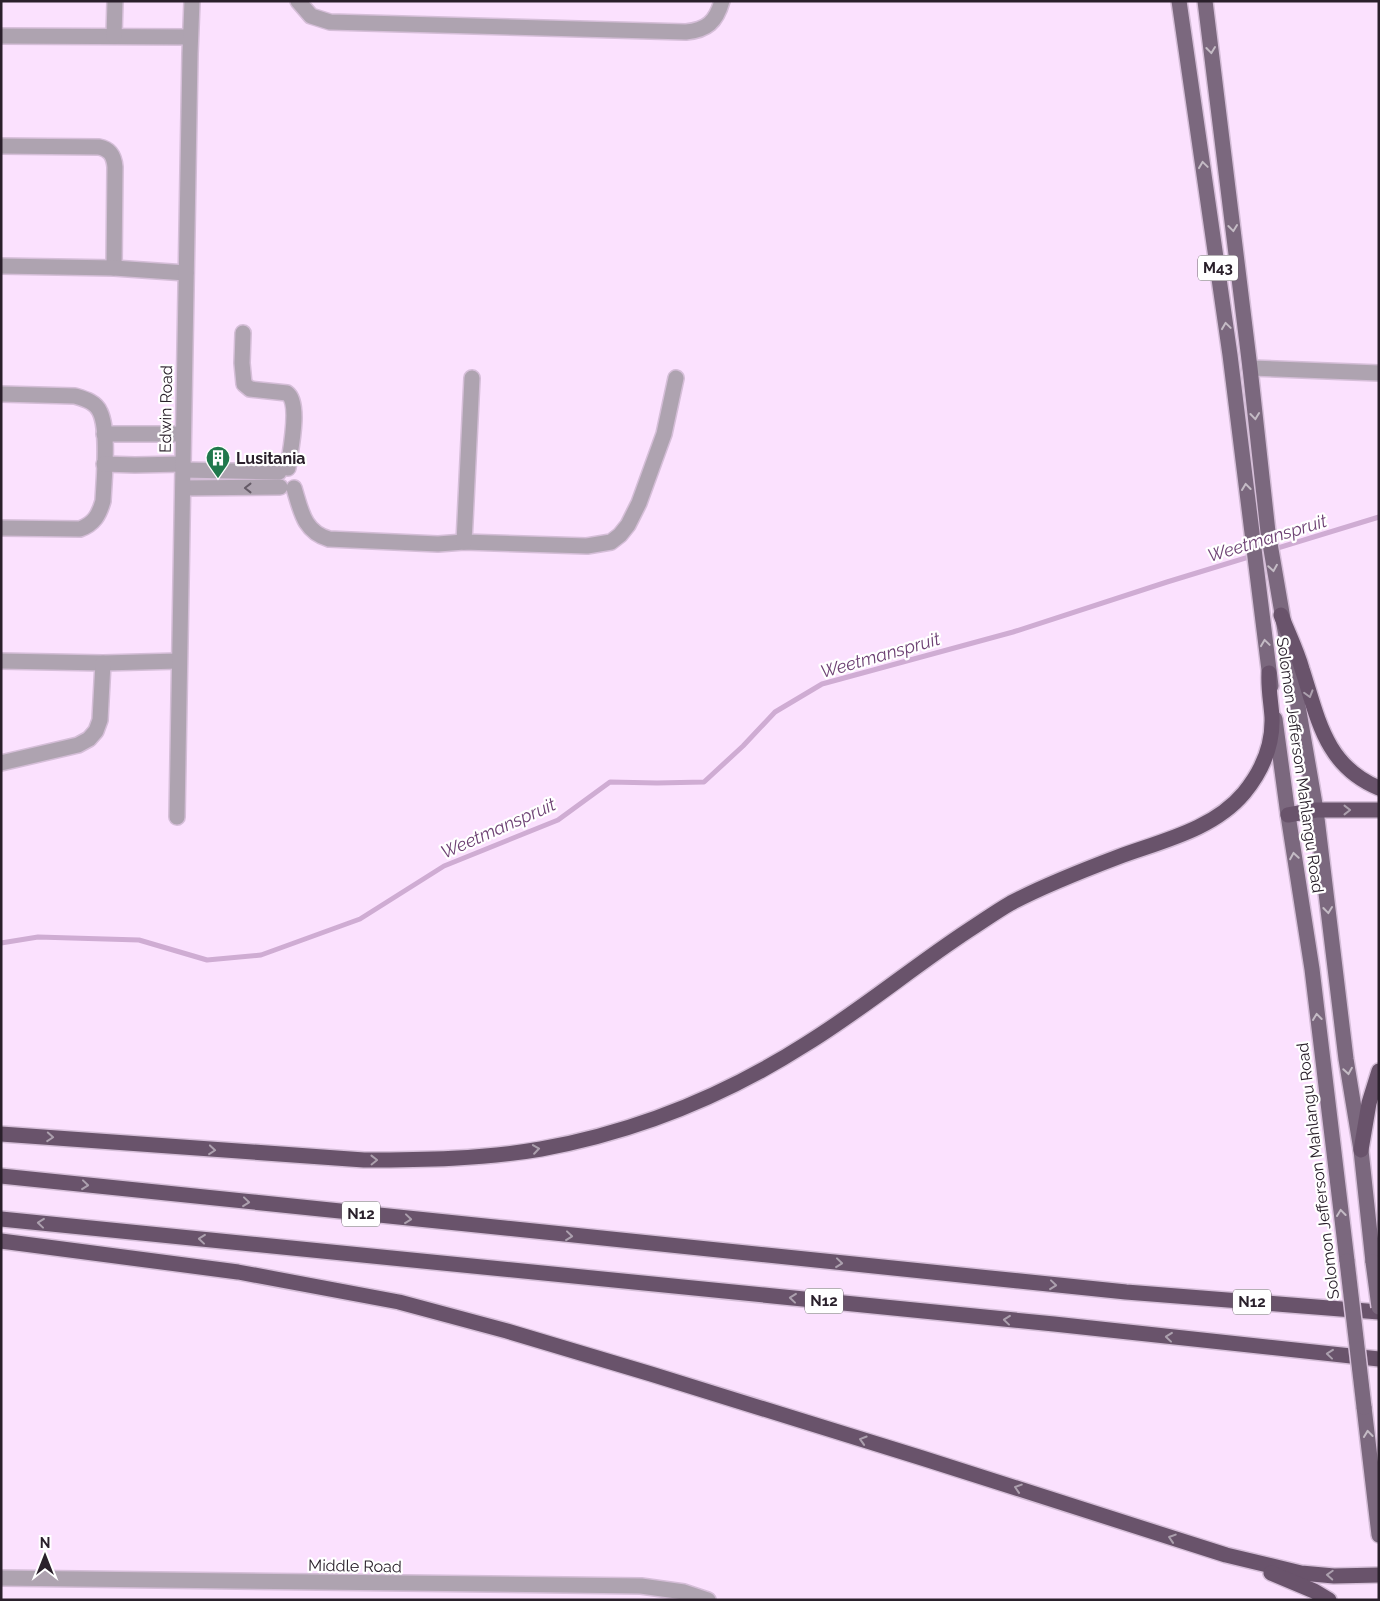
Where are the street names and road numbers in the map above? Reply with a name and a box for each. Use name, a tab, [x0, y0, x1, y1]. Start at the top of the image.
road number: M43	[1198, 256, 1238, 280]
street label: Edwin Road	[156, 365, 176, 453]
street label: Solomon Jefferson Mahlangu Road	[1273, 636, 1327, 894]
street label: Solomon Jefferson Mahlangu Road	[1293, 1042, 1343, 1300]
road number: N12	[342, 1202, 380, 1226]
road number: N12	[805, 1288, 843, 1314]
road number: N12	[1233, 1290, 1271, 1314]
street label: Middle Road	[308, 1556, 402, 1576]

